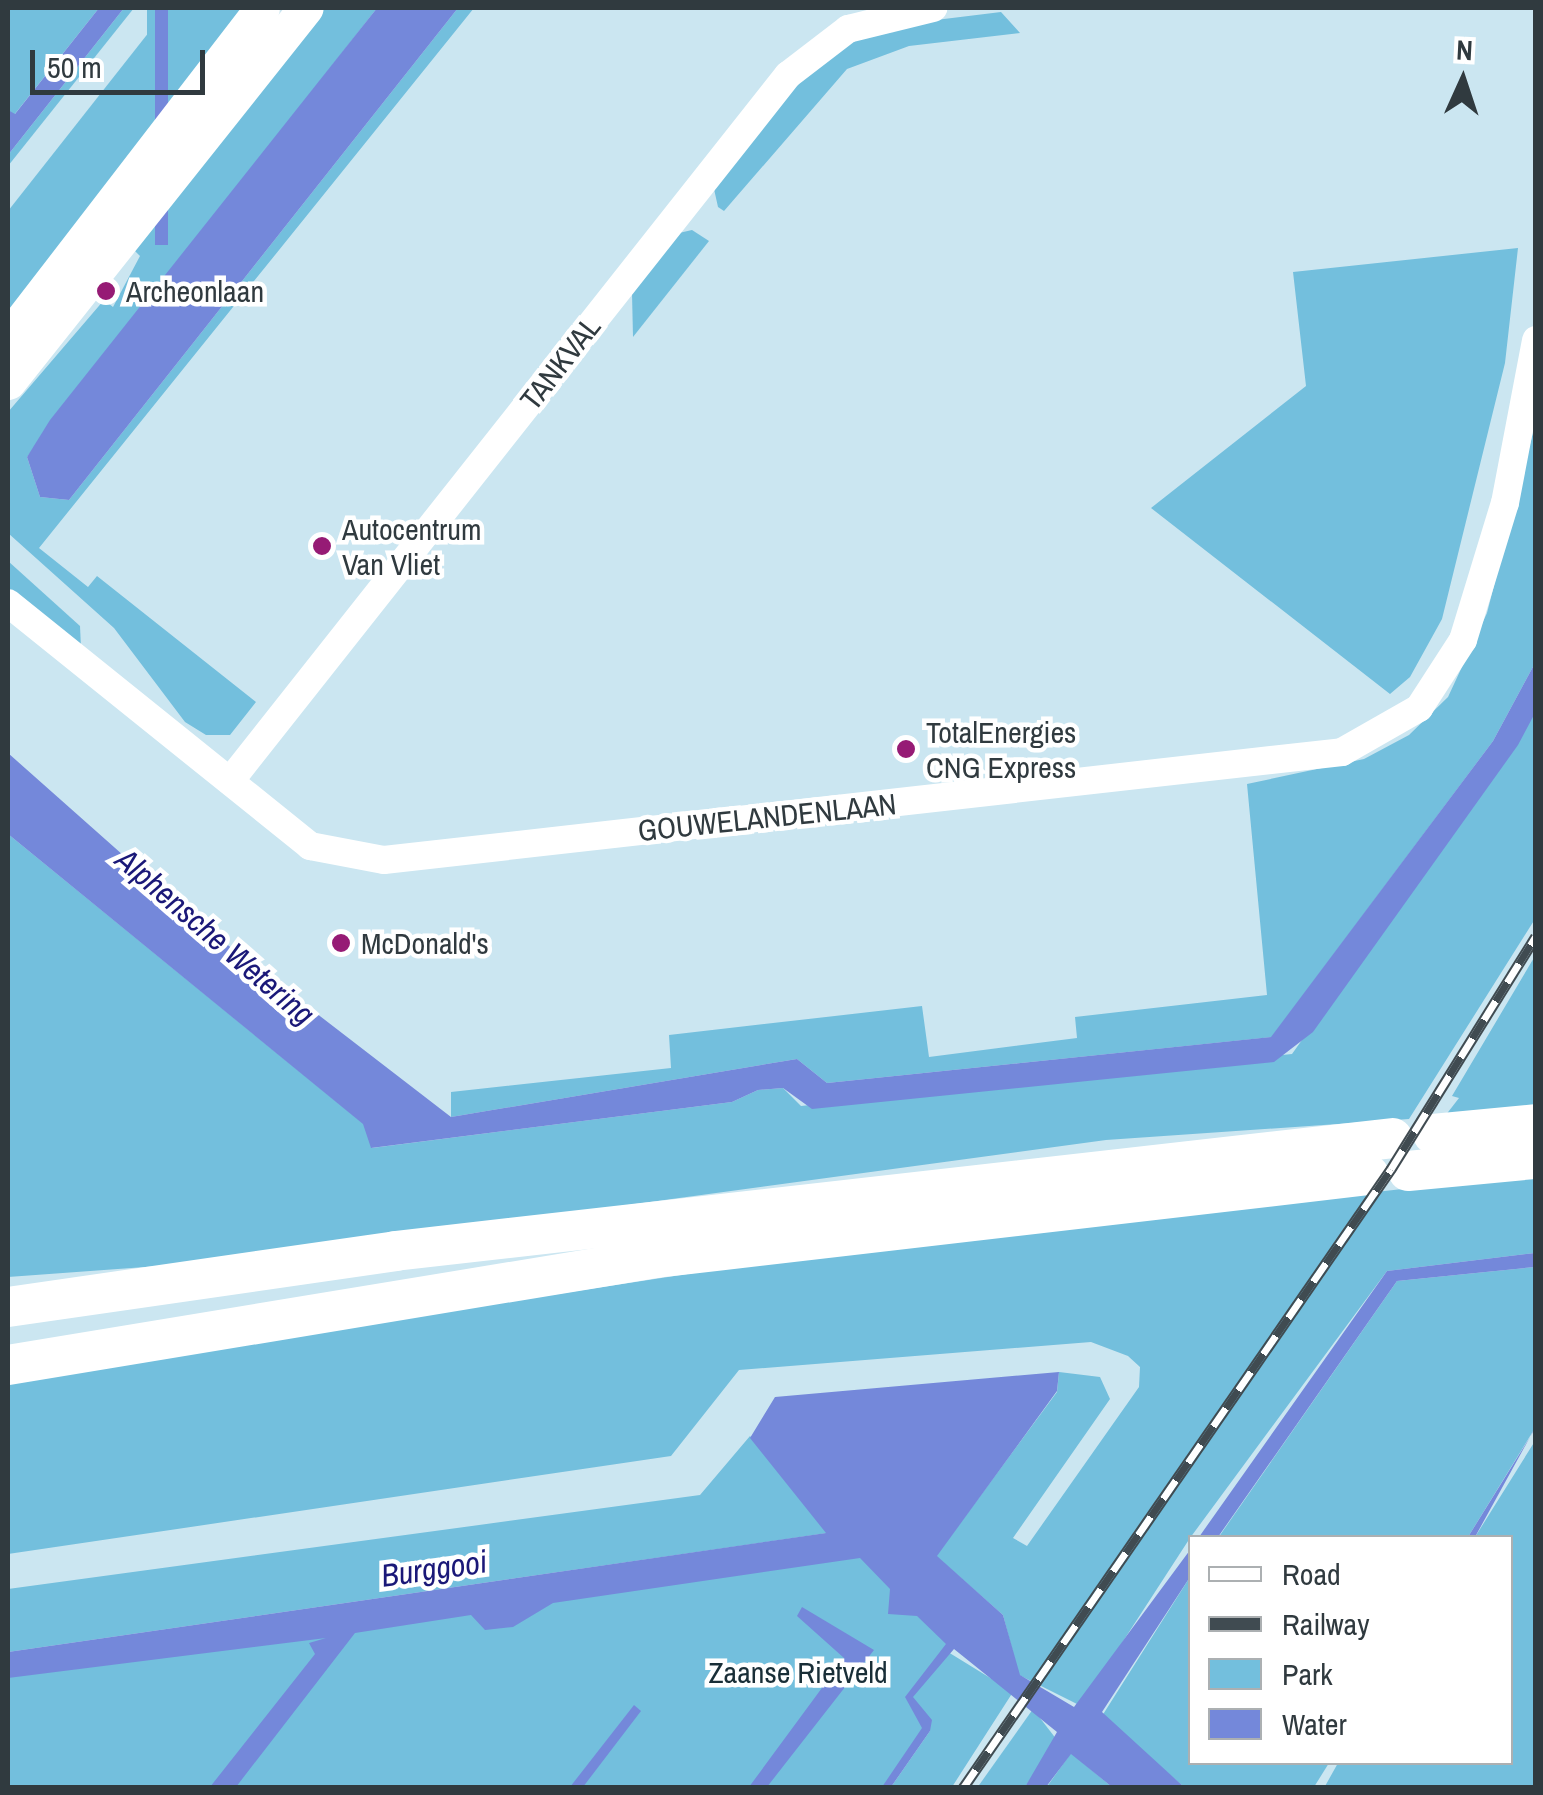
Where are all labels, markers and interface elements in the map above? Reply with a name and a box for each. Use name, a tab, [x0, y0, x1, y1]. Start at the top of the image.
scale bar	[35, 30, 210, 92]
north arrow	[1413, 30, 1513, 130]
text: N	[1455, 31, 1474, 69]
text: 50 m	[47, 47, 102, 87]
place label: Archeonlaan	[126, 273, 264, 309]
marker: Archeonlaan	[95, 280, 117, 302]
street label: TANKVAL	[512, 309, 608, 417]
place label: Autocentrum Van Vliet	[342, 511, 481, 582]
marker: Autocentrum Van Vliet	[311, 535, 333, 557]
place label: TotalEnergies CNG Express	[926, 714, 1076, 784]
marker: TotalEnergies CNG Express	[895, 738, 917, 760]
street label: GOUWELANDENLAAN	[636, 786, 898, 848]
water label: Alphensche Wetering	[108, 840, 322, 1034]
place label: McDonald's	[361, 925, 489, 961]
marker: McDonald's	[330, 932, 352, 954]
legend	[1188, 1535, 1513, 1765]
water label: Burggooi	[379, 1543, 489, 1595]
text: Road	[1282, 1554, 1341, 1594]
text: Railway	[1282, 1604, 1369, 1644]
park label: Zaanse Rietveld	[708, 1654, 888, 1690]
text: Park	[1282, 1654, 1333, 1694]
text: Water	[1282, 1704, 1347, 1744]

